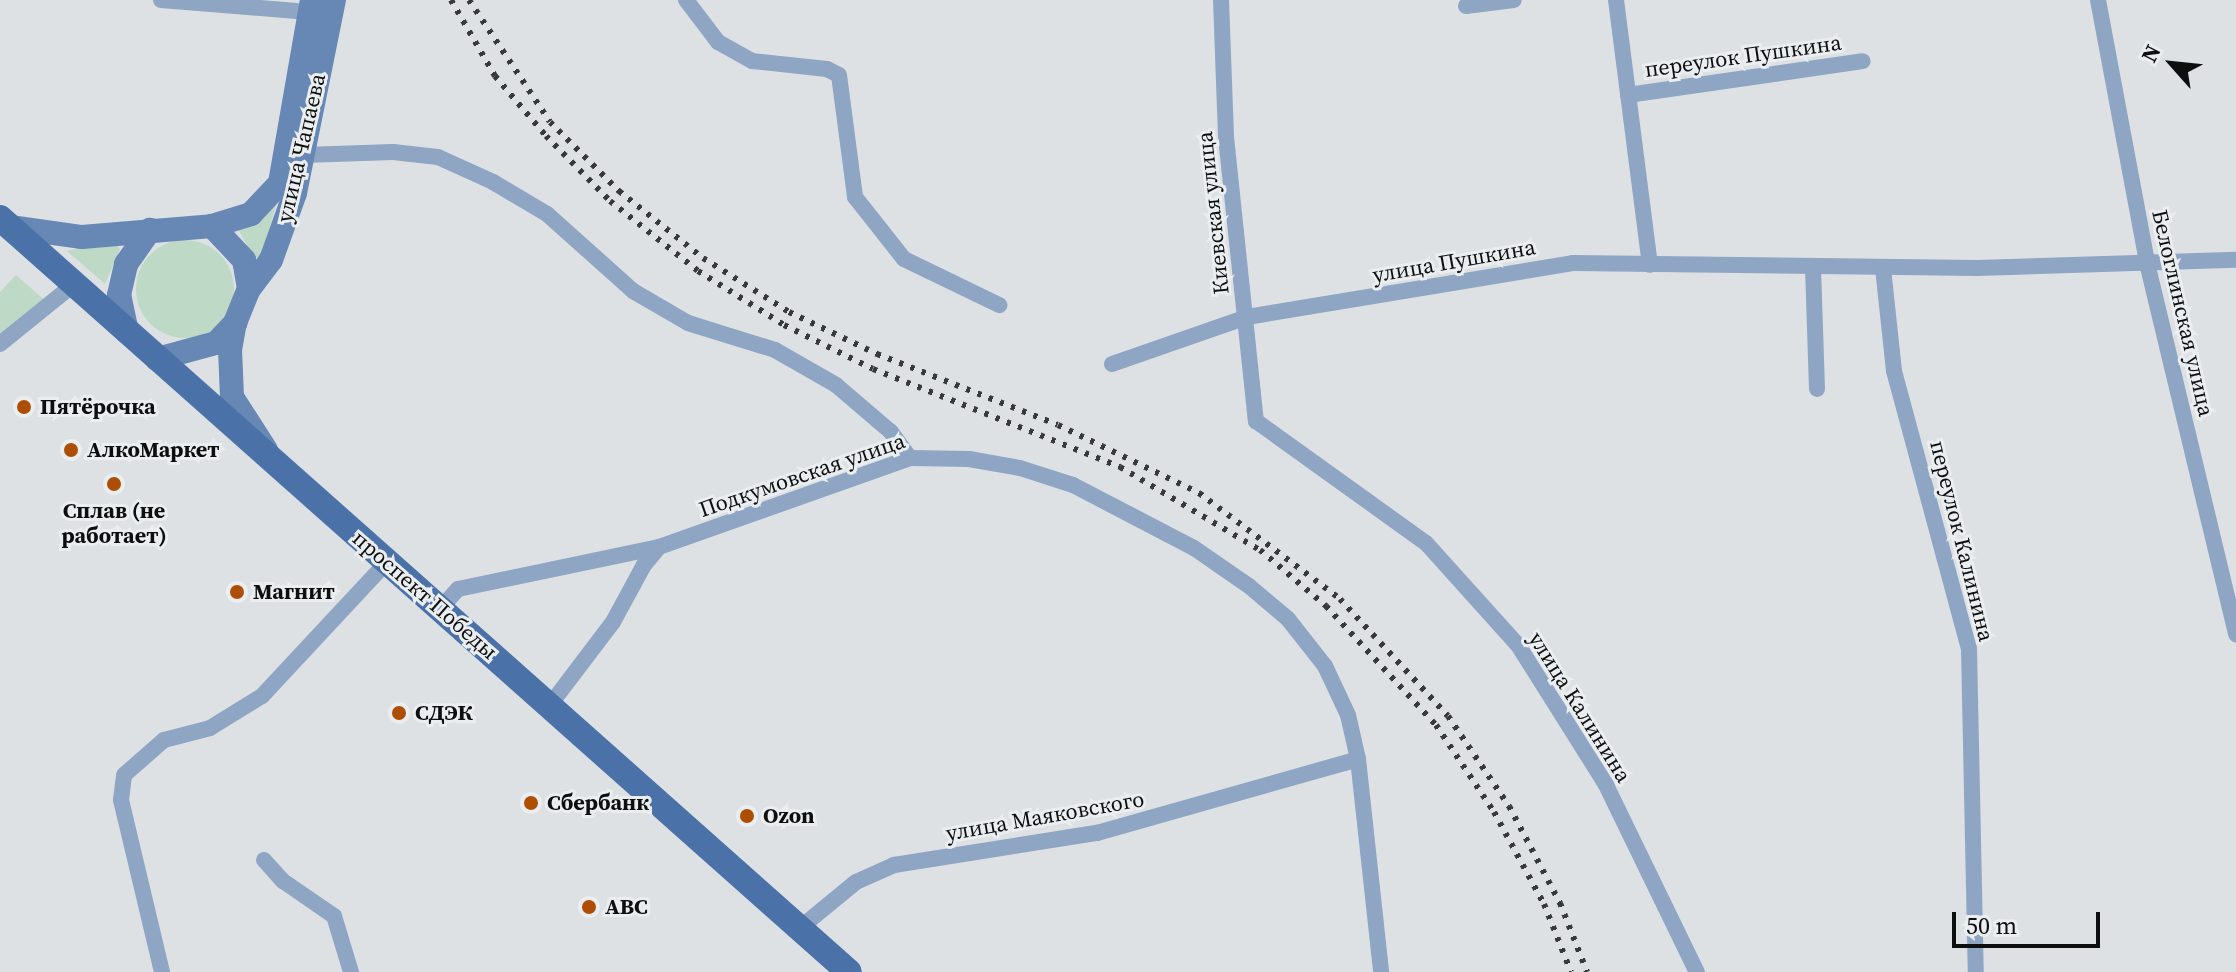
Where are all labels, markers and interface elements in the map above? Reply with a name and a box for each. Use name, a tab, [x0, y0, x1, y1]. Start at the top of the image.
north arrow	[2132, 24, 2212, 104]
street label: переулок Пушкина	[1643, 29, 1843, 83]
text: N	[2134, 39, 2168, 67]
street label: улица Чапаева	[271, 71, 331, 225]
street label: Киевская улица	[1191, 130, 1235, 296]
street label: Белоглинская улица	[2146, 207, 2220, 419]
street label: улица Пушкина	[1370, 234, 1538, 288]
place label: Пятёрочка	[40, 394, 156, 420]
marker: Пятёрочка	[15, 398, 33, 416]
street label: Подкумовская улица	[695, 427, 909, 523]
place label: АлкоМаркет	[87, 437, 220, 463]
street label: переулок Калинина	[1924, 438, 2000, 644]
marker: АлкоМаркет	[62, 441, 80, 459]
marker: Сплав (не работает)	[105, 475, 123, 493]
place label: Сплав (не работает)	[61, 497, 167, 548]
street label: проспект Победы	[347, 525, 503, 665]
place label: Магнит	[253, 579, 335, 605]
marker: Магнит	[228, 583, 246, 601]
street label: улица Калинина	[1523, 627, 1637, 787]
place label: СДЭК	[415, 700, 473, 726]
marker: СДЭК	[390, 704, 408, 722]
street label: улица Маяковского	[944, 786, 1146, 846]
place label: Сбербанк	[547, 790, 649, 816]
marker: Сбербанк	[522, 794, 540, 812]
place label: Ozon	[763, 803, 815, 829]
marker: Ozon	[738, 807, 756, 825]
place label: ABC	[605, 894, 648, 920]
scale bar	[1956, 896, 2104, 946]
marker: ABC	[580, 898, 598, 916]
text: 50 m	[1966, 909, 2017, 942]

